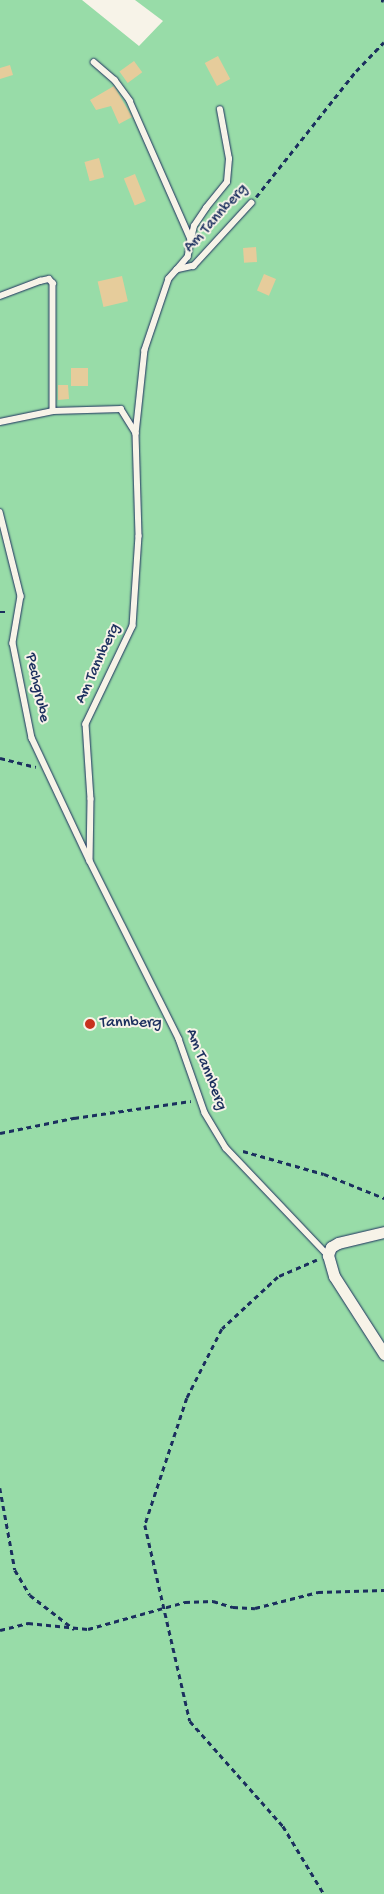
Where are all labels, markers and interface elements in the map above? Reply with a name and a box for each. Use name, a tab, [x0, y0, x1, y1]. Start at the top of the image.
street label: Am Tannberg	[181, 181, 253, 257]
street label: Am Tannberg	[72, 621, 126, 707]
street label: Pechgrube	[19, 652, 53, 724]
place label: Tannberg	[100, 1014, 162, 1034]
marker: Tannberg	[84, 1018, 96, 1030]
street label: Am Tannberg	[180, 1026, 230, 1114]

